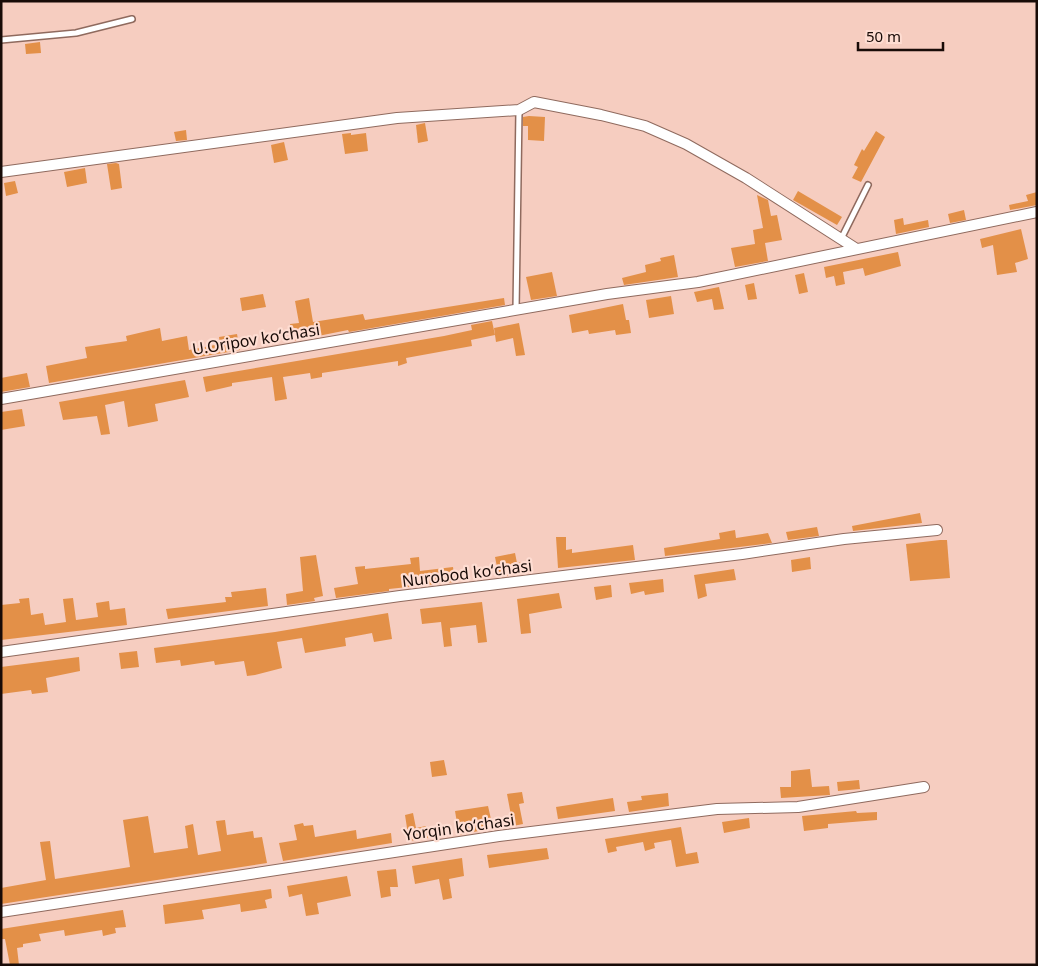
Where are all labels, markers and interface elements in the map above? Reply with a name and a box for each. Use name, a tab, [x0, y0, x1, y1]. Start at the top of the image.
scale bar	[858, 20, 943, 52]
text: 50 m	[866, 26, 901, 46]
street label: U.Oripov koʻchasi	[191, 318, 321, 360]
street label: Nurobod koʻchasi	[401, 554, 533, 592]
street label: Yorqin koʻchasi	[402, 808, 516, 846]

